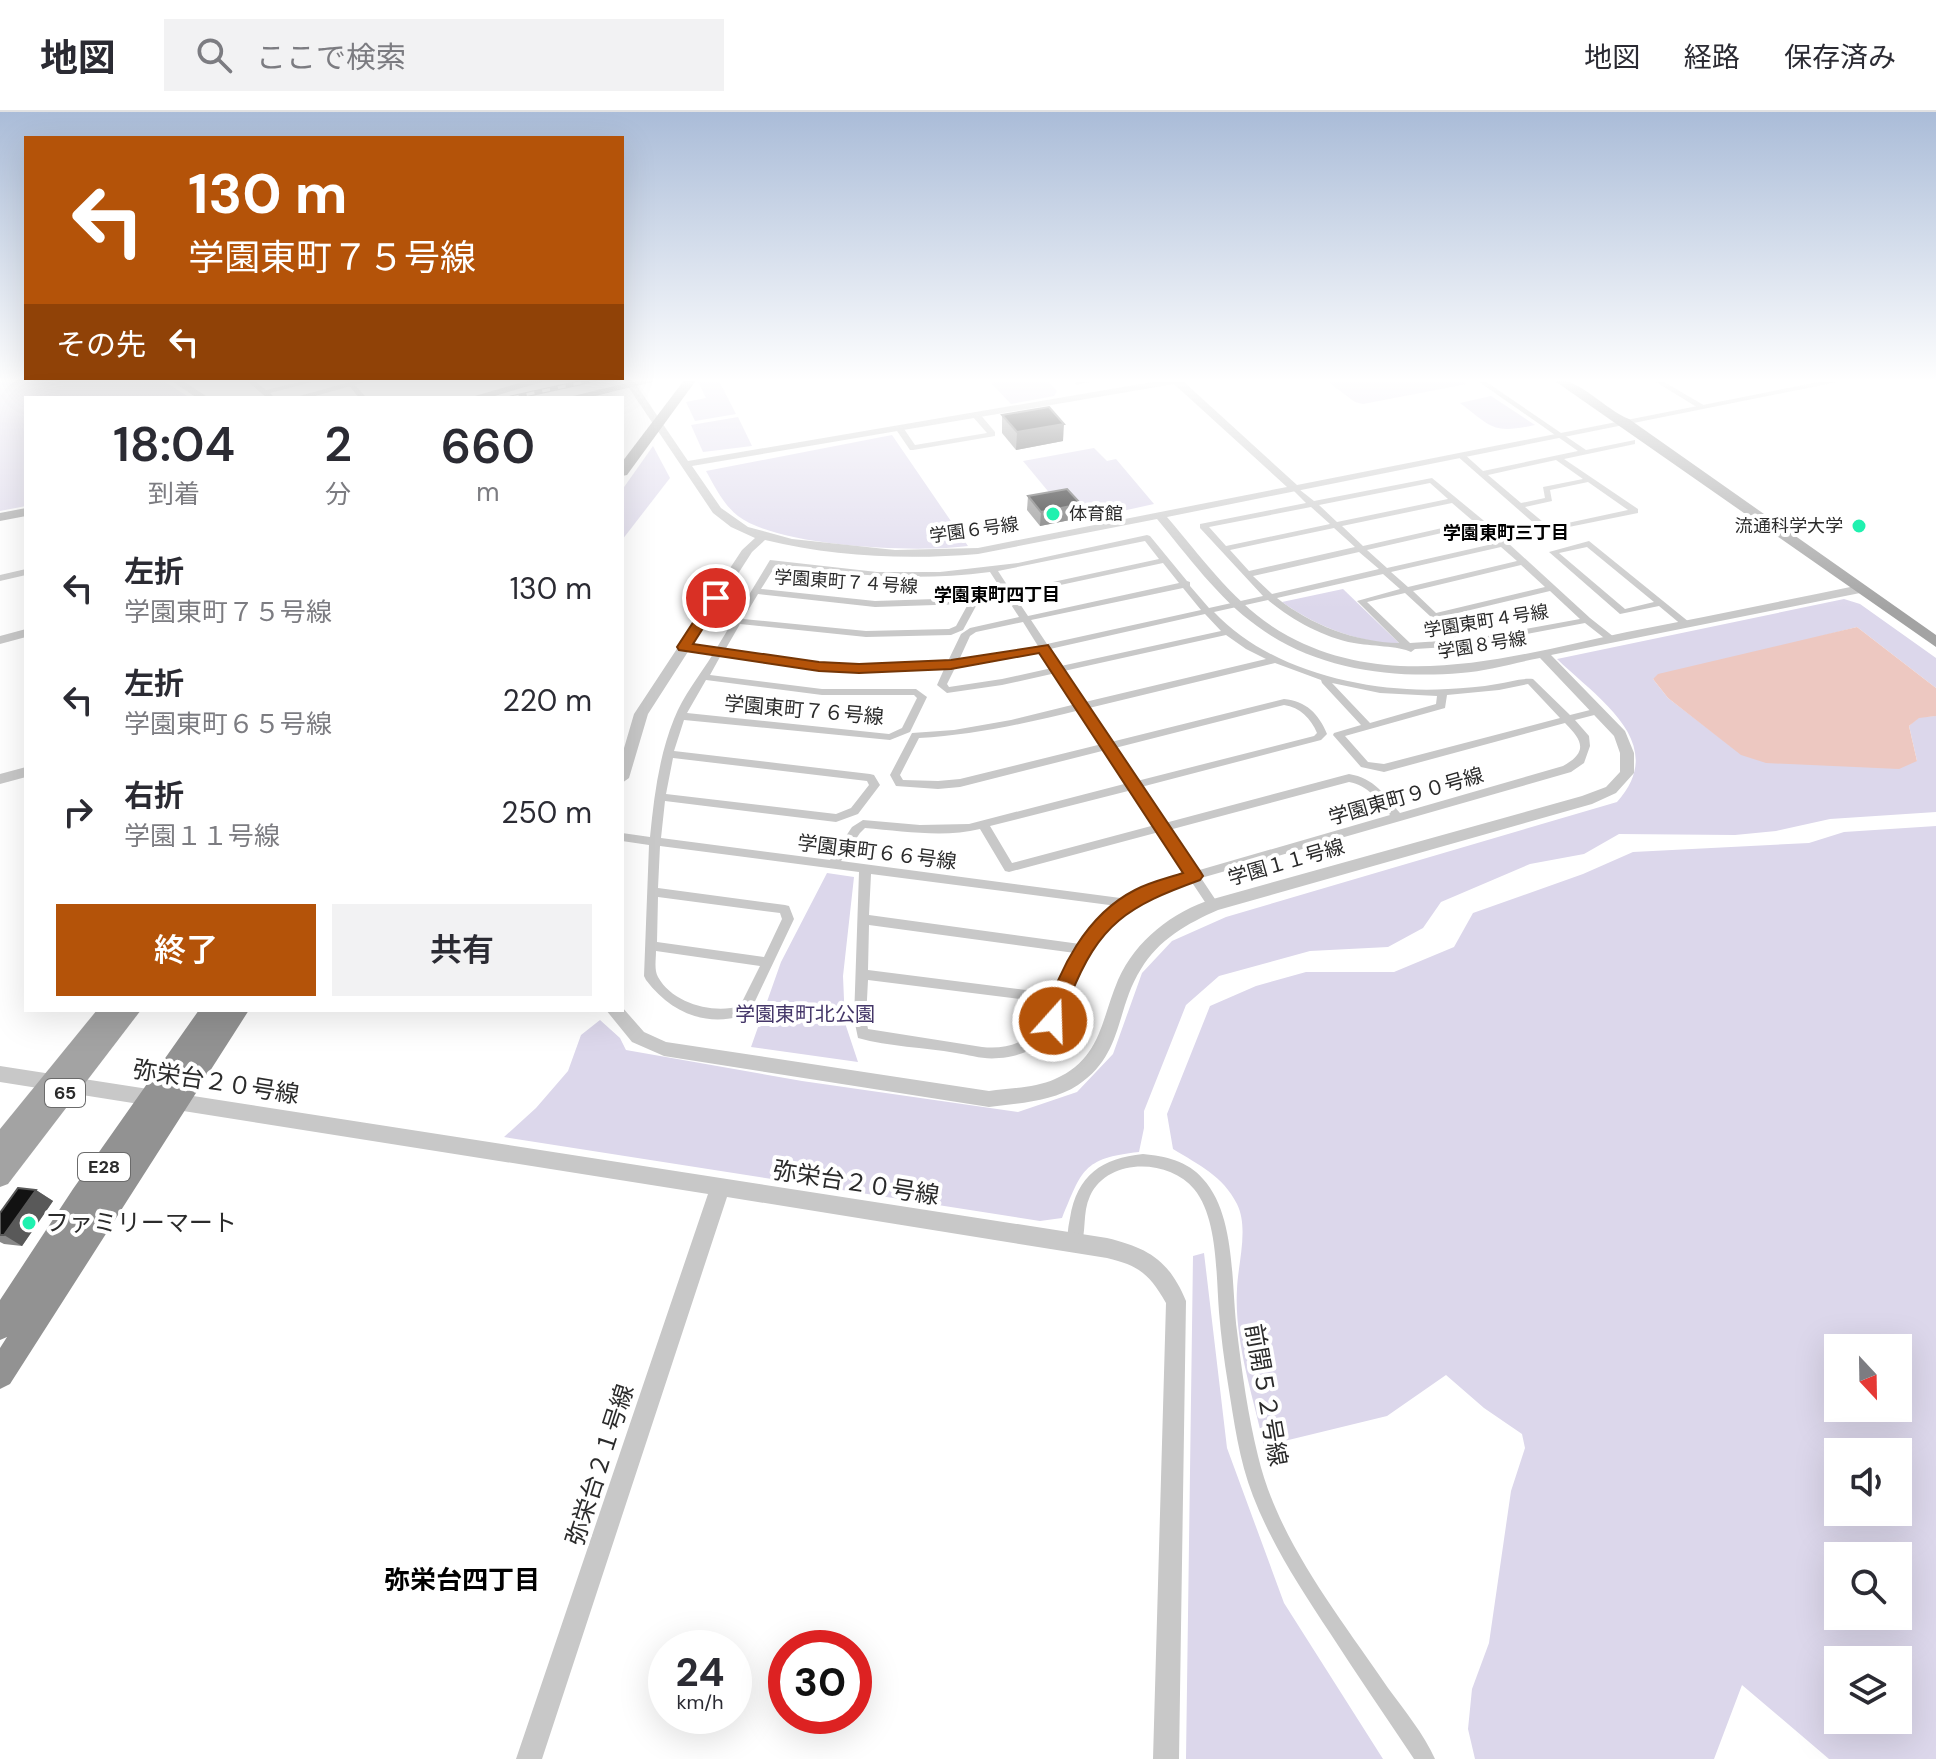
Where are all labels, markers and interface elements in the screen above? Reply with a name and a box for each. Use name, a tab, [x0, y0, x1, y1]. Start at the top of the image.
search box	[164, 19, 724, 91]
text: 地図	[40, 33, 116, 83]
icon: search	[192, 33, 236, 77]
text: ここで検索	[256, 38, 406, 77]
text: 地図	[1584, 39, 1640, 76]
text: 経路	[1684, 39, 1740, 76]
text: 保存済み	[1784, 39, 1896, 76]
text: 130 m	[188, 157, 347, 230]
icon: left	[56, 168, 160, 272]
text: 学園東町７５号線	[188, 234, 476, 281]
icon: left	[162, 320, 206, 364]
text: その先	[56, 325, 146, 364]
text: 18:04	[113, 413, 235, 476]
text: 2	[324, 413, 352, 476]
text: 660	[441, 415, 535, 478]
text: m	[476, 475, 500, 509]
text: 到着	[148, 477, 200, 511]
text: 分	[325, 477, 351, 511]
place label: 体育館	[1069, 502, 1123, 526]
marker: 体育館	[1044, 505, 1062, 523]
street label: 学園６号線	[928, 512, 1020, 548]
place label: 流通科学大学	[1735, 514, 1843, 538]
marker: 流通科学大学	[1850, 517, 1868, 535]
district label: 学園東町三丁目	[1443, 521, 1569, 545]
text: 左折	[124, 552, 184, 591]
pin	[682, 564, 750, 632]
street label: 学園東町７４号線	[773, 565, 919, 599]
icon: left	[56, 566, 100, 610]
text: 130 m	[510, 569, 592, 608]
icon: arrive	[694, 576, 738, 620]
district label: 学園東町四丁目	[934, 583, 1060, 607]
text: 学園東町７５号線	[124, 595, 332, 629]
street label: 学園東町４号線	[1422, 599, 1550, 643]
street label: 学園８号線	[1436, 626, 1528, 664]
text: 左折	[124, 664, 184, 703]
icon: left	[56, 678, 100, 722]
text: 220 m	[503, 681, 592, 720]
street label: 学園東町７６号線	[723, 690, 885, 730]
text: 学園東町６５号線	[124, 707, 332, 741]
street label: 学園東町９０号線	[1326, 761, 1486, 831]
text: 右折	[124, 776, 184, 815]
icon: right	[56, 790, 100, 834]
text: 250 m	[501, 793, 592, 832]
text: 学園１１号線	[124, 819, 280, 853]
street label: 学園東町６６号線	[796, 829, 958, 875]
street label: 学園１１号線	[1225, 833, 1347, 891]
button: 終了	[56, 904, 316, 996]
button: 共有	[332, 904, 592, 996]
position arrow	[1011, 979, 1095, 1063]
park label: 学園東町北公園	[735, 1001, 875, 1027]
street label: 弥栄台２０号線	[131, 1053, 301, 1110]
road number: 65	[45, 1079, 85, 1107]
road number: E28	[78, 1153, 130, 1181]
street label: 弥栄台２０号線	[771, 1154, 941, 1211]
place label: ファミリーマート	[45, 1207, 237, 1238]
marker: ファミリーマート	[20, 1214, 38, 1232]
street label: 前開５２号線	[1239, 1321, 1294, 1469]
north arrow	[1824, 1334, 1912, 1422]
map controls	[1824, 1334, 1912, 1734]
street label: 弥栄台２１号線	[559, 1380, 640, 1550]
button: sound	[1824, 1438, 1912, 1526]
button: search	[1824, 1542, 1912, 1630]
district label: 弥栄台四丁目	[384, 1563, 540, 1597]
speed limit sign: 30	[768, 1630, 872, 1734]
text: 24	[676, 1646, 724, 1698]
button: layers	[1824, 1646, 1912, 1734]
text: km/h	[676, 1689, 724, 1715]

